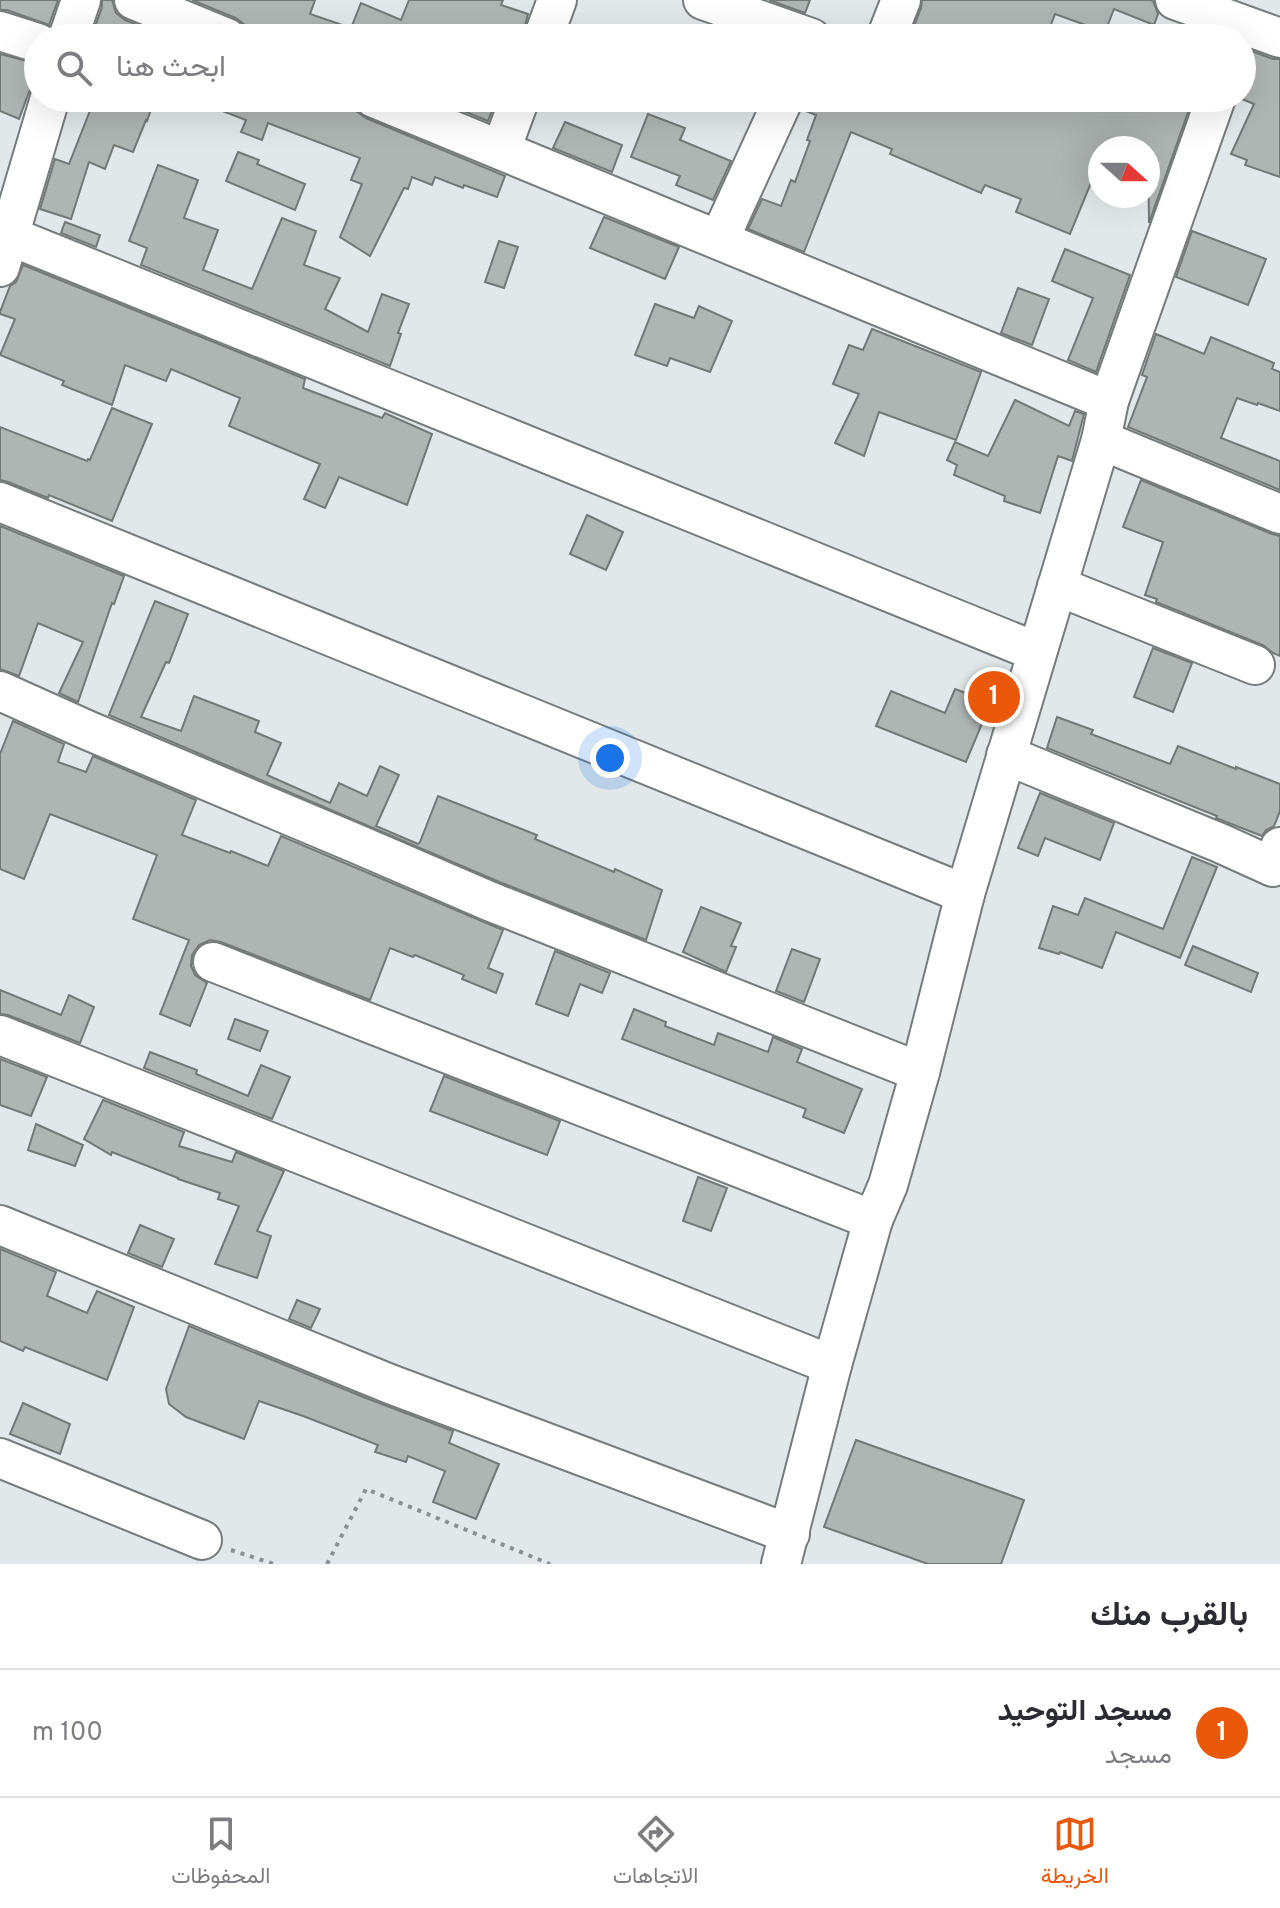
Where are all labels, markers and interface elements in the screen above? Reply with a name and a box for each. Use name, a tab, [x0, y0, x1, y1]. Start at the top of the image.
search box	[24, 24, 1256, 112]
icon: search	[52, 46, 96, 90]
text: ابحث هنا	[116, 50, 226, 87]
north arrow	[1088, 136, 1160, 208]
pin: 1	[968, 667, 1020, 727]
your location	[590, 738, 630, 778]
text: بالقرب منك	[1090, 1595, 1248, 1638]
text: مسجد التوحيد	[998, 1694, 1172, 1731]
text: 100 m	[32, 1717, 103, 1750]
text: 1	[1217, 1717, 1227, 1750]
text: مسجد	[1105, 1740, 1172, 1773]
tab: المحفوظات	[171, 1812, 270, 1895]
tab: الاتجاهات	[613, 1812, 698, 1895]
tab: الخريطة	[1041, 1812, 1109, 1895]

